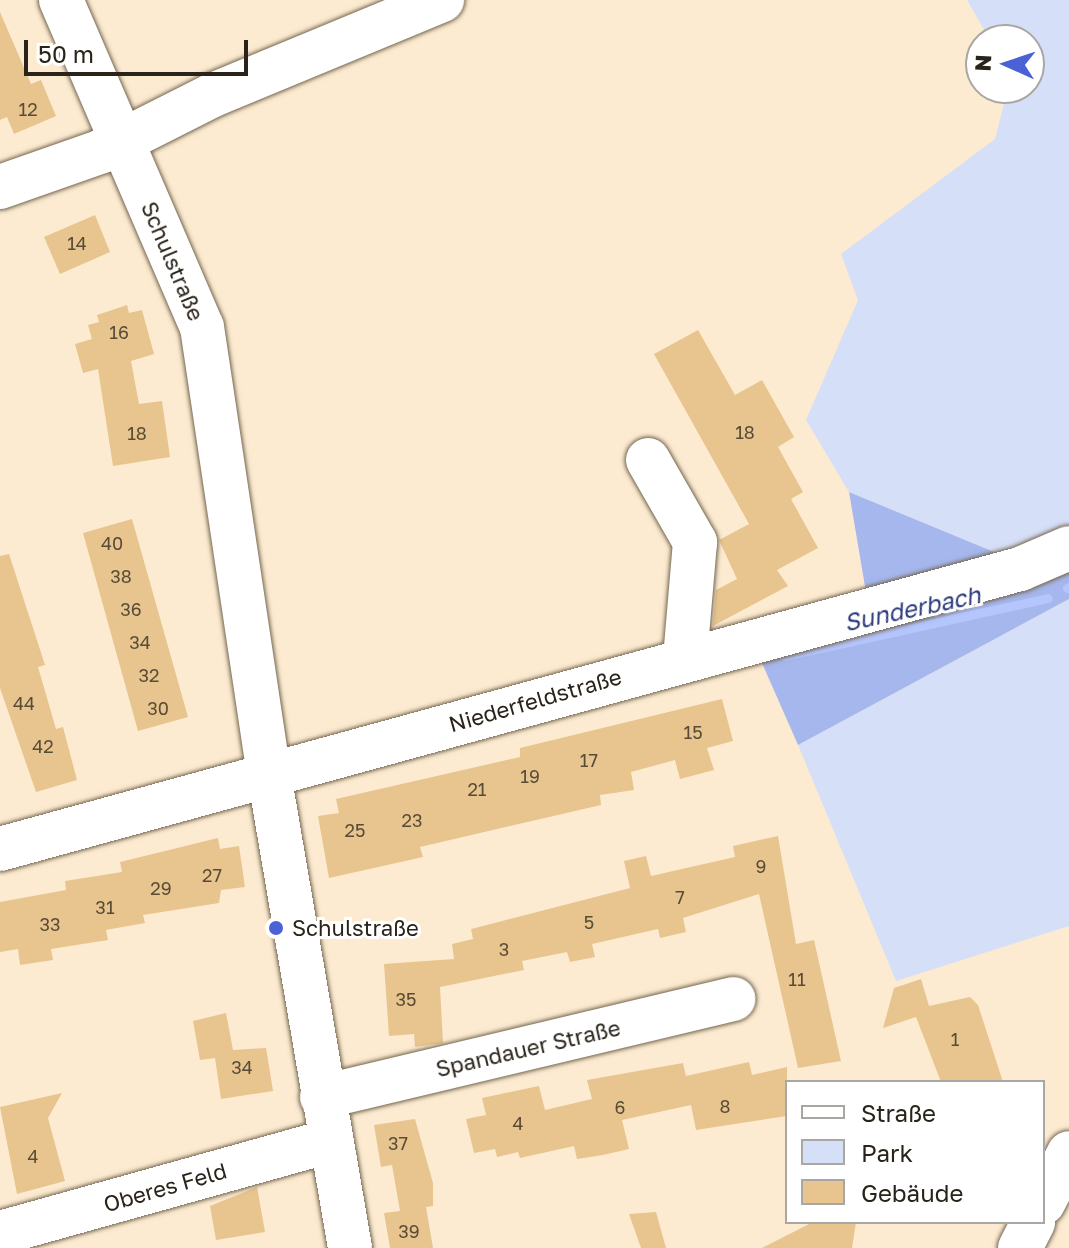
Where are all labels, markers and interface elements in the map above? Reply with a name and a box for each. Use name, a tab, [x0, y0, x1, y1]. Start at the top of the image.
scale bar	[28, 24, 252, 74]
north arrow	[965, 24, 1045, 104]
text: 50 m	[38, 39, 94, 68]
text: N	[969, 54, 996, 72]
house number: 12	[18, 98, 38, 120]
street label: Schulstraße	[136, 198, 210, 324]
house number: 14	[67, 232, 87, 254]
house number: 16	[109, 321, 129, 343]
house number: 18	[735, 421, 755, 443]
house number: 18	[127, 422, 147, 444]
house number: 40	[101, 532, 123, 554]
house number: 38	[110, 565, 132, 587]
water label: Sunderbach	[841, 579, 983, 637]
house number: 36	[120, 598, 142, 620]
house number: 34	[129, 631, 151, 653]
street label: Niederfeldstraße	[446, 663, 624, 737]
house number: 32	[139, 664, 159, 686]
house number: 44	[13, 692, 35, 714]
house number: 30	[147, 697, 169, 719]
house number: 15	[683, 721, 703, 743]
house number: 42	[32, 735, 54, 757]
house number: 17	[580, 749, 598, 771]
house number: 19	[520, 765, 540, 787]
house number: 21	[467, 778, 487, 800]
house number: 23	[402, 809, 422, 831]
house number: 25	[345, 819, 365, 841]
house number: 9	[756, 855, 766, 877]
house number: 27	[202, 864, 222, 886]
house number: 29	[150, 877, 172, 899]
house number: 7	[675, 886, 685, 908]
house number: 31	[95, 896, 115, 918]
house number: 5	[584, 911, 594, 933]
house number: 33	[39, 913, 61, 935]
place label: Schulstraße	[292, 915, 419, 941]
marker: Schulstraße	[267, 919, 285, 937]
house number: 3	[499, 938, 509, 960]
house number: 11	[788, 968, 806, 990]
house number: 35	[396, 988, 416, 1010]
street label: Spandauer Straße	[433, 1014, 623, 1082]
house number: 1	[951, 1028, 959, 1050]
house number: 34	[231, 1056, 253, 1078]
legend	[785, 1080, 1045, 1224]
house number: 8	[720, 1095, 730, 1117]
house number: 6	[615, 1096, 625, 1118]
text: Straße	[861, 1098, 936, 1127]
house number: 4	[513, 1112, 523, 1134]
house number: 37	[388, 1132, 408, 1154]
text: Park	[861, 1138, 913, 1167]
house number: 4	[28, 1145, 38, 1167]
street label: Oberes Feld	[100, 1157, 230, 1217]
text: Gebäude	[861, 1178, 963, 1207]
house number: 39	[398, 1220, 420, 1242]

